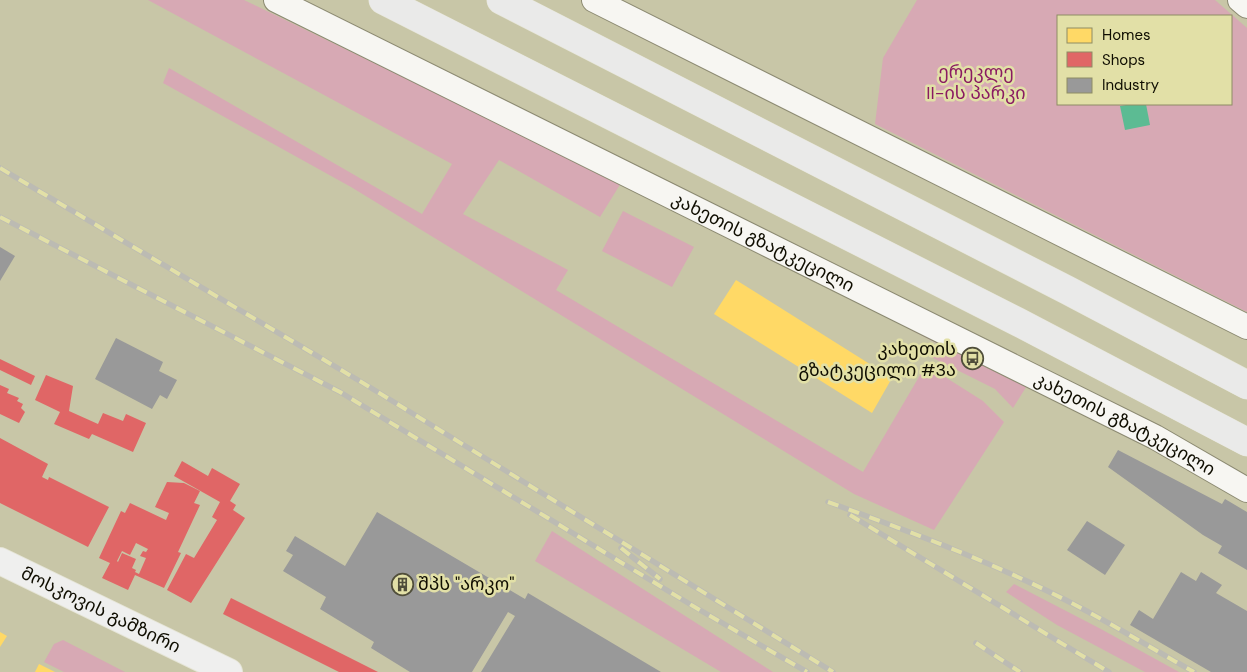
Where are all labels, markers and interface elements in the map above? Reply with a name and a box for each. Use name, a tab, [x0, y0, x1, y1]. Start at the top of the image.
legend	[1057, 15, 1232, 105]
text: Homes	[1102, 25, 1151, 45]
text: Shops	[1102, 50, 1145, 70]
park label: ერეკლე II-ის პარკი	[926, 60, 1026, 105]
text: Industry	[1102, 75, 1160, 95]
street label: კახეთის გზატკეცილი	[668, 187, 858, 298]
place label: კახეთის გზატკეცილი #3ა	[799, 337, 956, 382]
bus stop icon: კახეთის გზატკეცილი #3ა	[960, 347, 984, 371]
street label: კახეთის გზატკეცილი	[1030, 367, 1220, 481]
street label: მოსკოვის გამზირი	[17, 561, 185, 659]
building icon: შპს "არკო"	[390, 572, 414, 596]
place label: შპს "არკო"	[418, 572, 514, 596]

